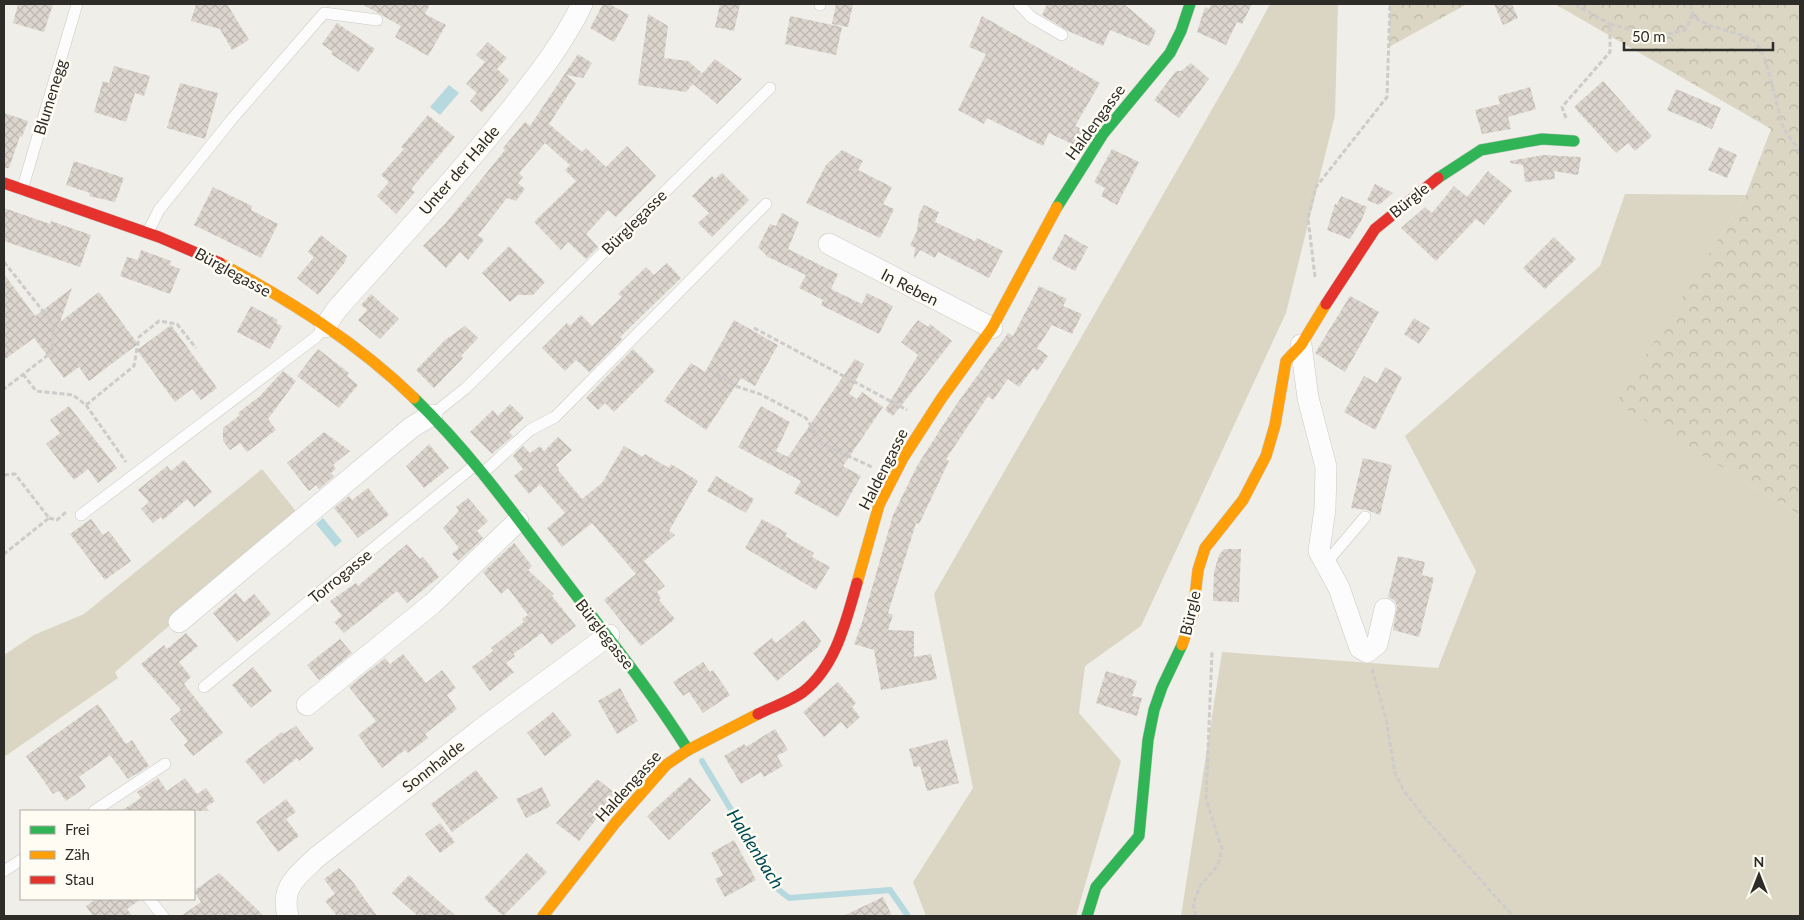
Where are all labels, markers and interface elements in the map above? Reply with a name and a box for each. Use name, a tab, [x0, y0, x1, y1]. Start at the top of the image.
scale bar	[1624, 20, 1773, 52]
text: 50 m	[1632, 27, 1666, 45]
street label: Blumenegg	[29, 57, 70, 137]
street label: Haldengasse	[1061, 80, 1128, 163]
street label: Unter der Halde	[415, 121, 503, 218]
street label: Bürgle	[1385, 178, 1432, 221]
street label: Bürglegasse	[597, 185, 670, 258]
street label: Bürglegasse	[192, 243, 275, 300]
street label: In Reben	[878, 264, 942, 309]
street label: Haldengasse	[854, 425, 911, 513]
street label: Torrogasse	[304, 544, 375, 607]
street label: Bürgle	[1175, 589, 1204, 637]
street label: Bürglegasse	[572, 595, 639, 673]
street label: Sonnhalde	[398, 735, 468, 796]
street label: Haldengasse	[591, 746, 664, 825]
water label: Haldenbach	[723, 805, 789, 892]
legend	[20, 810, 195, 900]
text: Frei	[65, 820, 90, 838]
text: Zäh	[65, 845, 90, 863]
north arrow	[1734, 850, 1784, 900]
text: N	[1754, 853, 1764, 870]
text: Stau	[65, 870, 94, 888]

